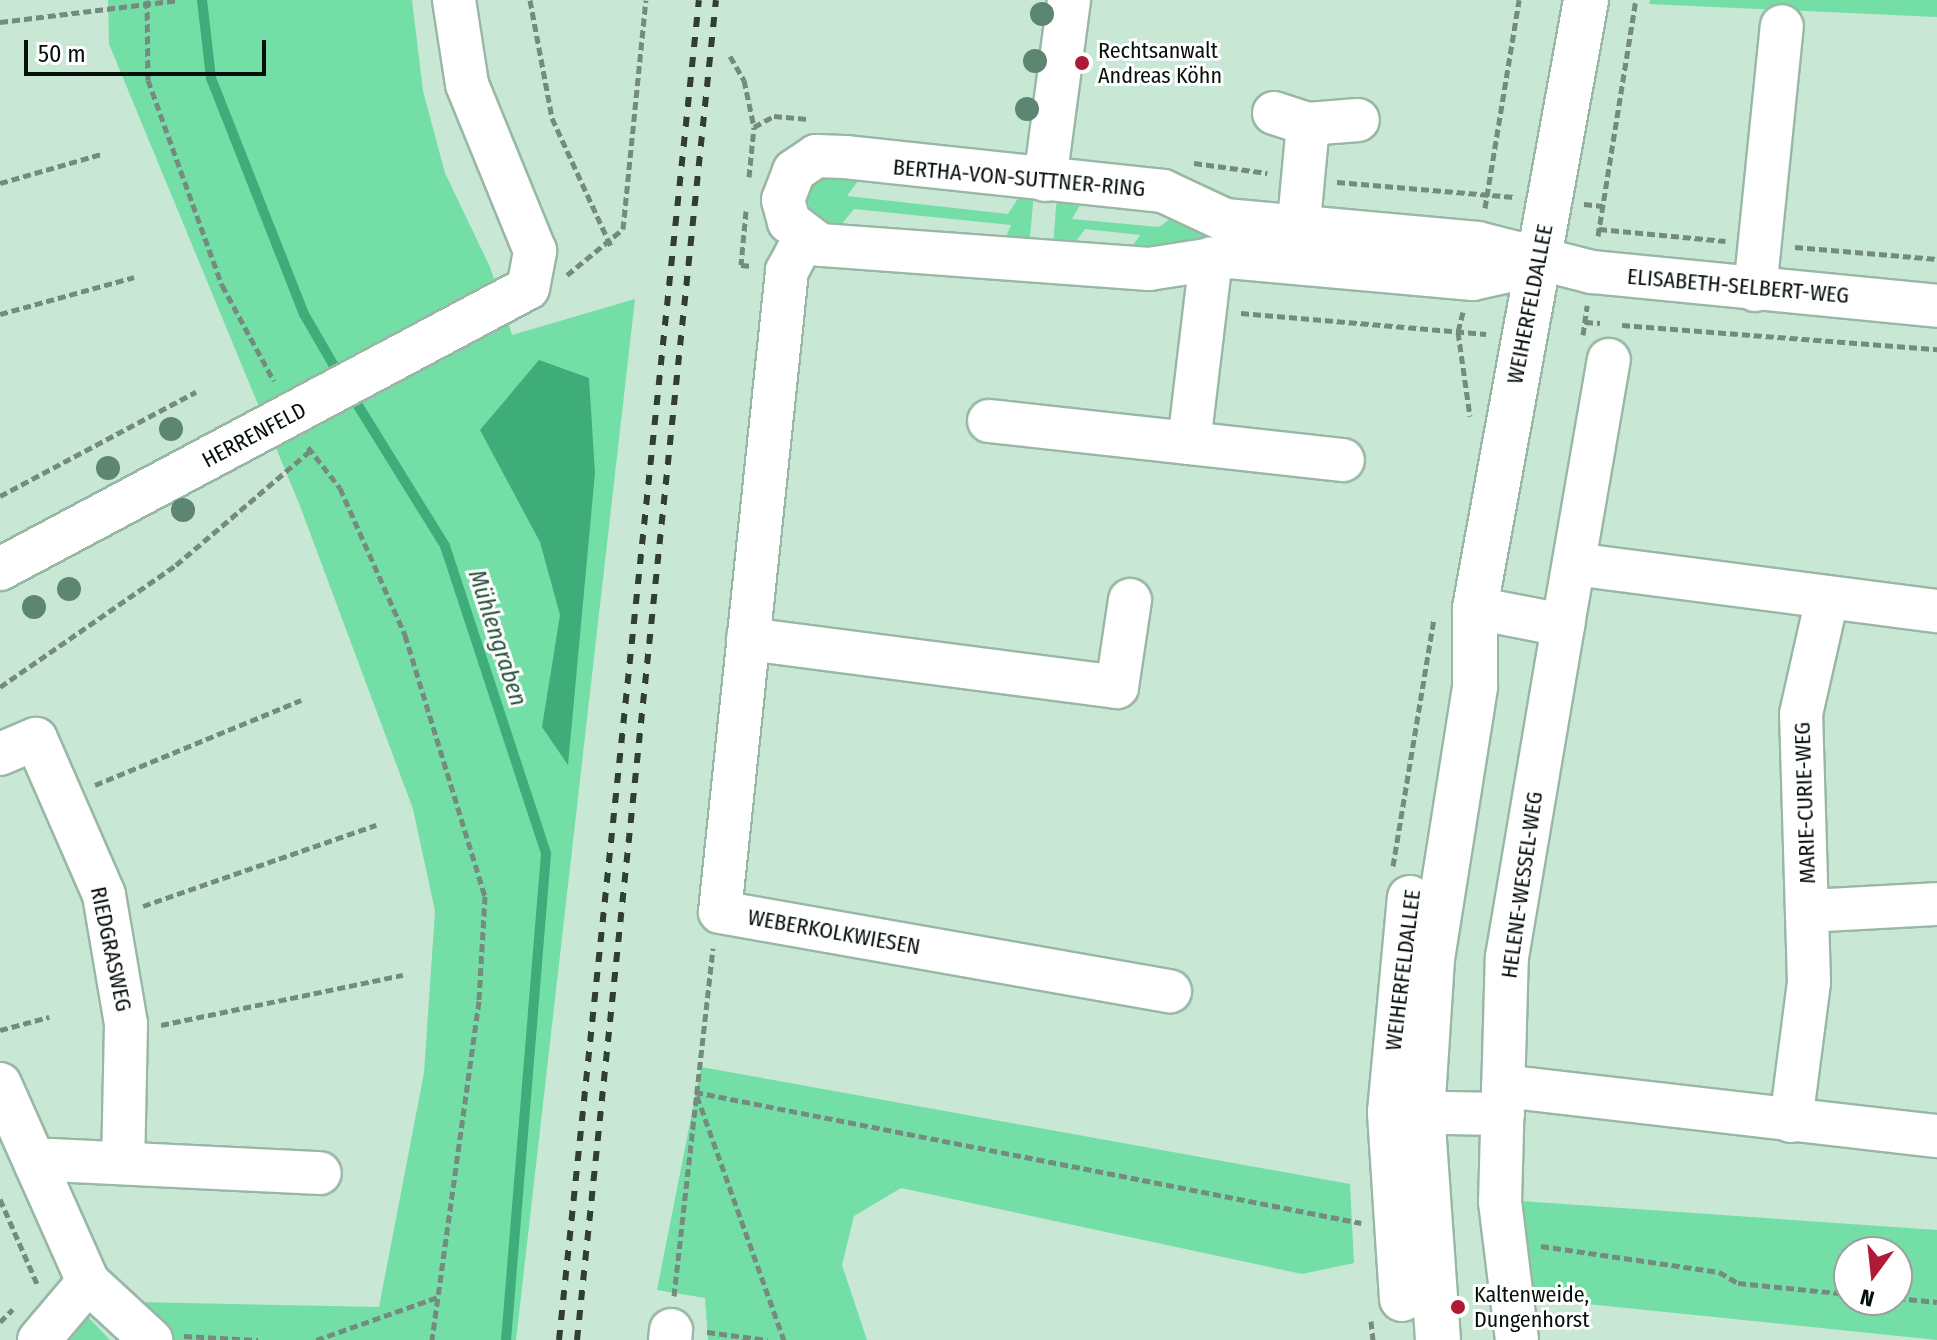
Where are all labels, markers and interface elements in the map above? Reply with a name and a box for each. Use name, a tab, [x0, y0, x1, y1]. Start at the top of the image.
scale bar	[28, 24, 270, 74]
place label: Rechtsanwalt Andreas Köhn	[1098, 37, 1222, 88]
text: 50 m	[38, 40, 86, 68]
marker: Rechtsanwalt Andreas Köhn	[1073, 54, 1091, 72]
street label: BERTHA-VON-SUTTNER-RING	[892, 154, 1146, 202]
street label: WEIHERFELDALLEE	[1502, 222, 1558, 386]
street label: ELISABETH-SELBERT-WEG	[1626, 263, 1850, 309]
street label: HERRENFELD	[198, 397, 310, 473]
water label: Mühlengraben	[461, 566, 533, 710]
street label: MARIE-CURIE-WEG	[1789, 722, 1821, 884]
street label: HELENE-WESSEL-WEG	[1496, 790, 1548, 980]
street label: RIEDGRASWEG	[85, 884, 137, 1014]
street label: WEIHERFELDALLEE	[1380, 888, 1426, 1052]
street label: WEBERKOLKWIESEN	[746, 904, 922, 960]
north arrow	[1833, 1236, 1913, 1316]
place label: Kaltenweide, Dungenhorst	[1474, 1281, 1589, 1332]
text: N	[1857, 1283, 1877, 1312]
marker: Kaltenweide, Dungenhorst	[1449, 1298, 1467, 1316]

